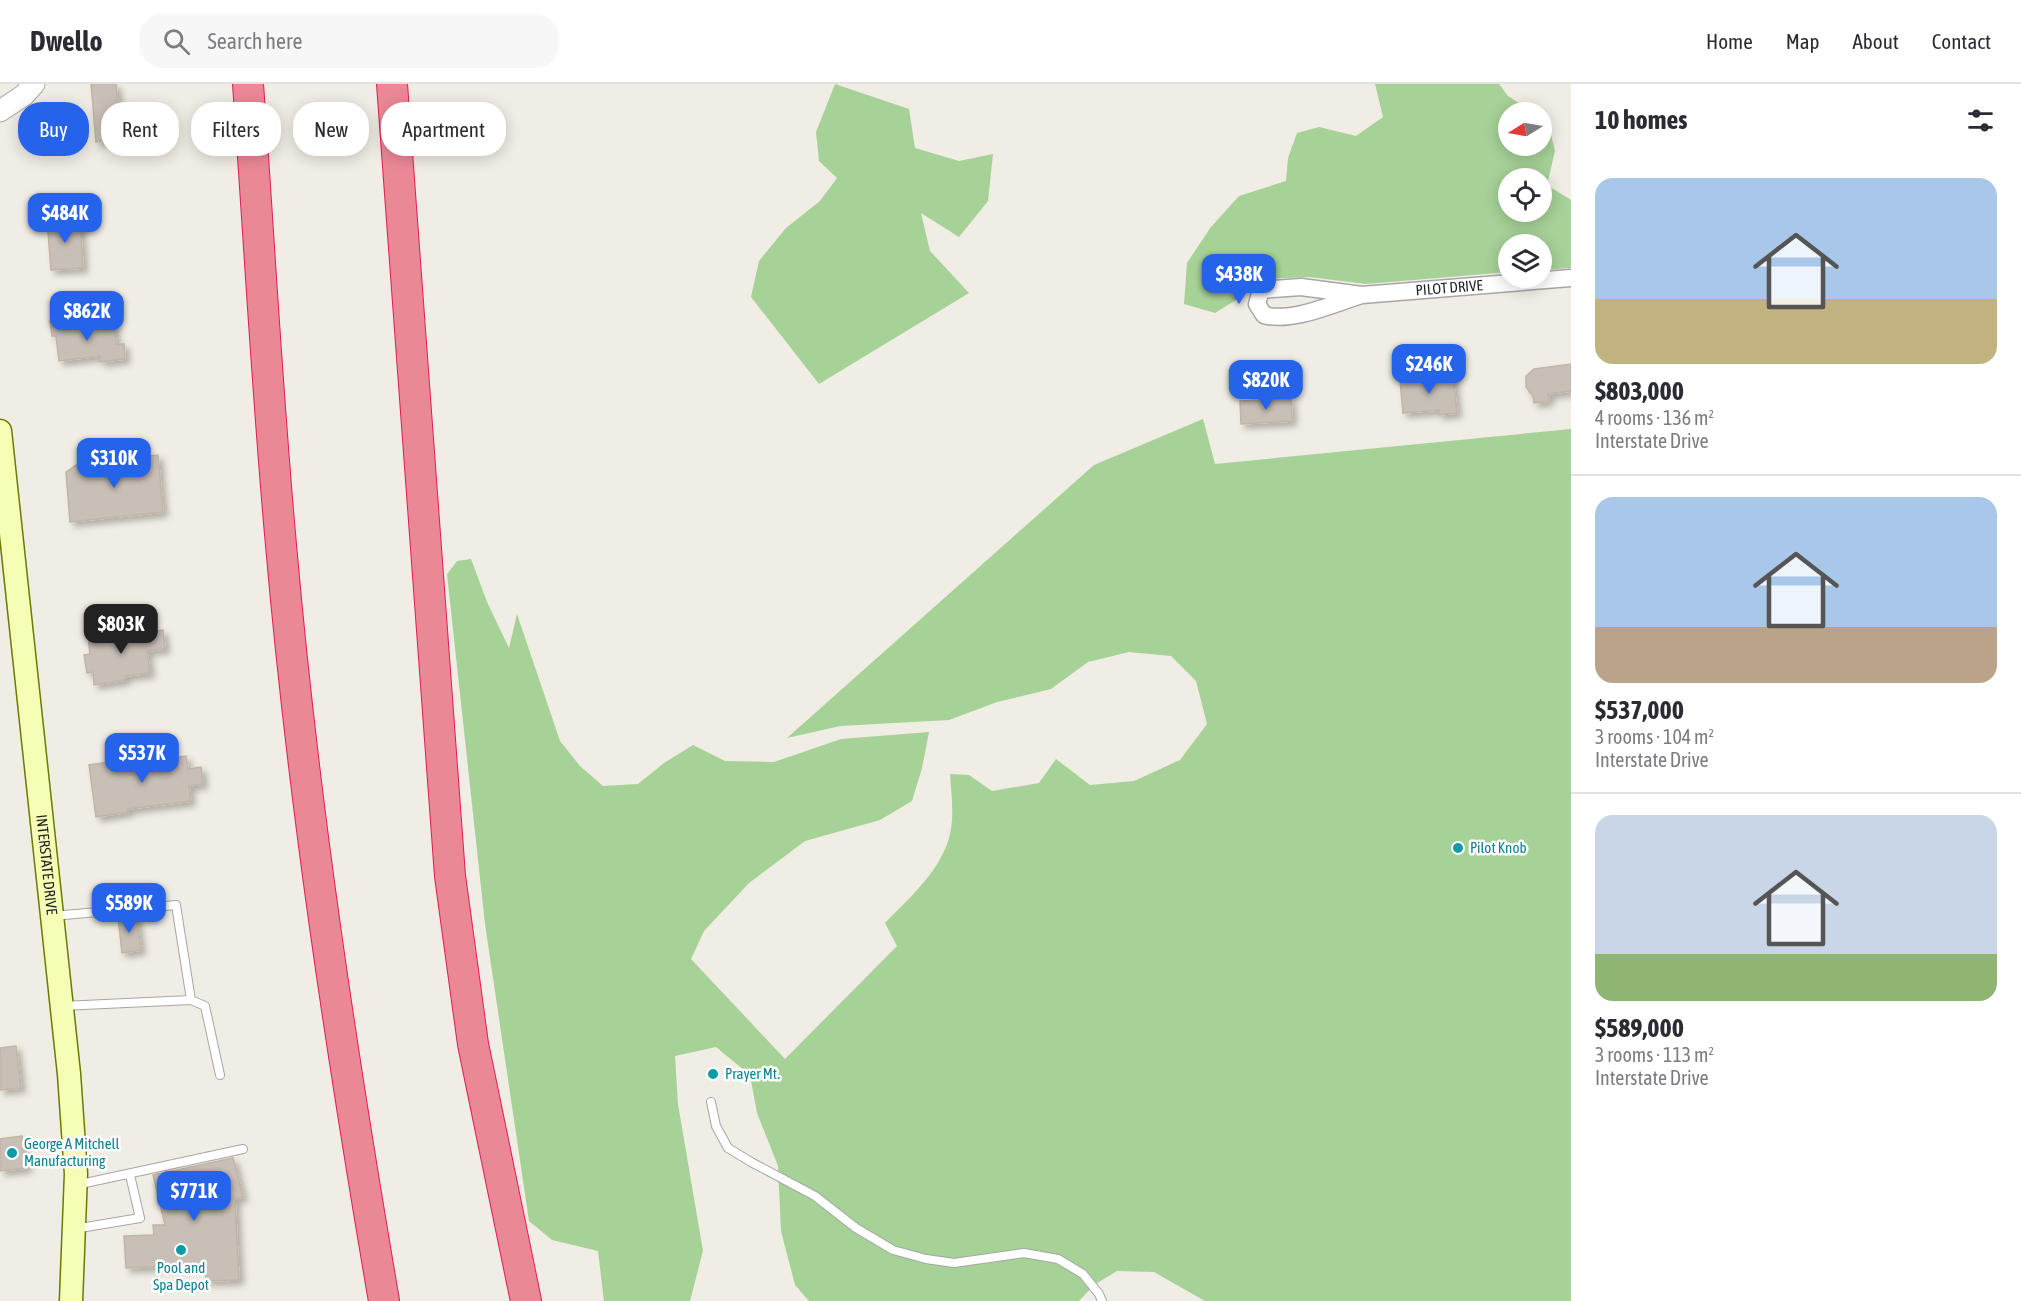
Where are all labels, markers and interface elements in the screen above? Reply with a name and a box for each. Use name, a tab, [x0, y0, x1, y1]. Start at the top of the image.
search box	[139, 14, 559, 68]
text: Dwello	[30, 25, 103, 57]
icon: search	[160, 25, 193, 58]
text: Search here	[208, 28, 302, 54]
text: Home	[1706, 29, 1753, 53]
text: Map	[1786, 29, 1820, 53]
text: About	[1853, 29, 1899, 53]
text: Contact	[1932, 29, 1991, 53]
chip: Buy	[18, 102, 89, 156]
chip: Rent	[101, 102, 179, 156]
chip: Filters	[191, 102, 281, 156]
chip: New	[293, 102, 369, 156]
chip: Apartment	[381, 102, 506, 156]
north arrow	[1498, 102, 1552, 156]
map controls	[1498, 102, 1552, 288]
icon: filters	[1964, 104, 1997, 137]
text: 10 homes	[1595, 105, 1688, 135]
button: locate	[1498, 168, 1552, 222]
pin: $484K	[23, 193, 107, 244]
text: $484K	[42, 201, 88, 224]
icon: home	[1742, 217, 1850, 325]
button: layers	[1498, 234, 1552, 288]
pin: $438K	[1197, 254, 1281, 305]
text: $438K	[1216, 262, 1262, 285]
street label: PILOT DRIVE	[1415, 276, 1484, 299]
pin: $862K	[45, 291, 129, 342]
text: $862K	[64, 299, 110, 322]
pin: $246K	[1387, 344, 1471, 395]
text: $246K	[1406, 352, 1452, 375]
pin: $820K	[1224, 360, 1308, 411]
text: $820K	[1243, 368, 1289, 391]
text: $803,000	[1595, 376, 1684, 406]
text: 4 rooms · 136 m²	[1595, 406, 1714, 429]
text: Interstate Drive	[1595, 429, 1709, 452]
pin: $310K	[72, 438, 156, 489]
text: $310K	[91, 446, 137, 469]
icon: home	[1742, 536, 1850, 644]
pin: $803K	[79, 604, 163, 655]
text: $803K	[98, 612, 144, 635]
text: $537,000	[1595, 695, 1684, 725]
text: 3 rooms · 104 m²	[1595, 725, 1714, 748]
pin: $537K	[100, 733, 184, 784]
text: $537K	[119, 741, 165, 764]
text: Interstate Drive	[1595, 748, 1709, 771]
street label: INTERSTATE DRIVE	[33, 813, 61, 916]
place label: Pilot Knob	[1470, 839, 1527, 856]
marker: Pilot Knob	[1451, 841, 1465, 855]
icon: home	[1742, 854, 1850, 962]
pin: $589K	[87, 883, 171, 934]
text: $589K	[106, 891, 152, 914]
text: $589,000	[1595, 1013, 1684, 1043]
text: 3 rooms · 113 m²	[1595, 1043, 1714, 1066]
place label: Prayer Mt.	[725, 1065, 780, 1082]
text: Interstate Drive	[1595, 1066, 1709, 1089]
marker: Prayer Mt.	[706, 1067, 720, 1081]
place label: George A Mitchell Manufacturing	[24, 1135, 119, 1169]
marker: George A Mitchell Manufacturing	[5, 1146, 19, 1160]
pin: $771K	[152, 1171, 236, 1222]
text: $771K	[171, 1179, 217, 1202]
marker: Pool and Spa Depot	[174, 1243, 188, 1257]
place label: Pool and Spa Depot	[153, 1259, 209, 1293]

